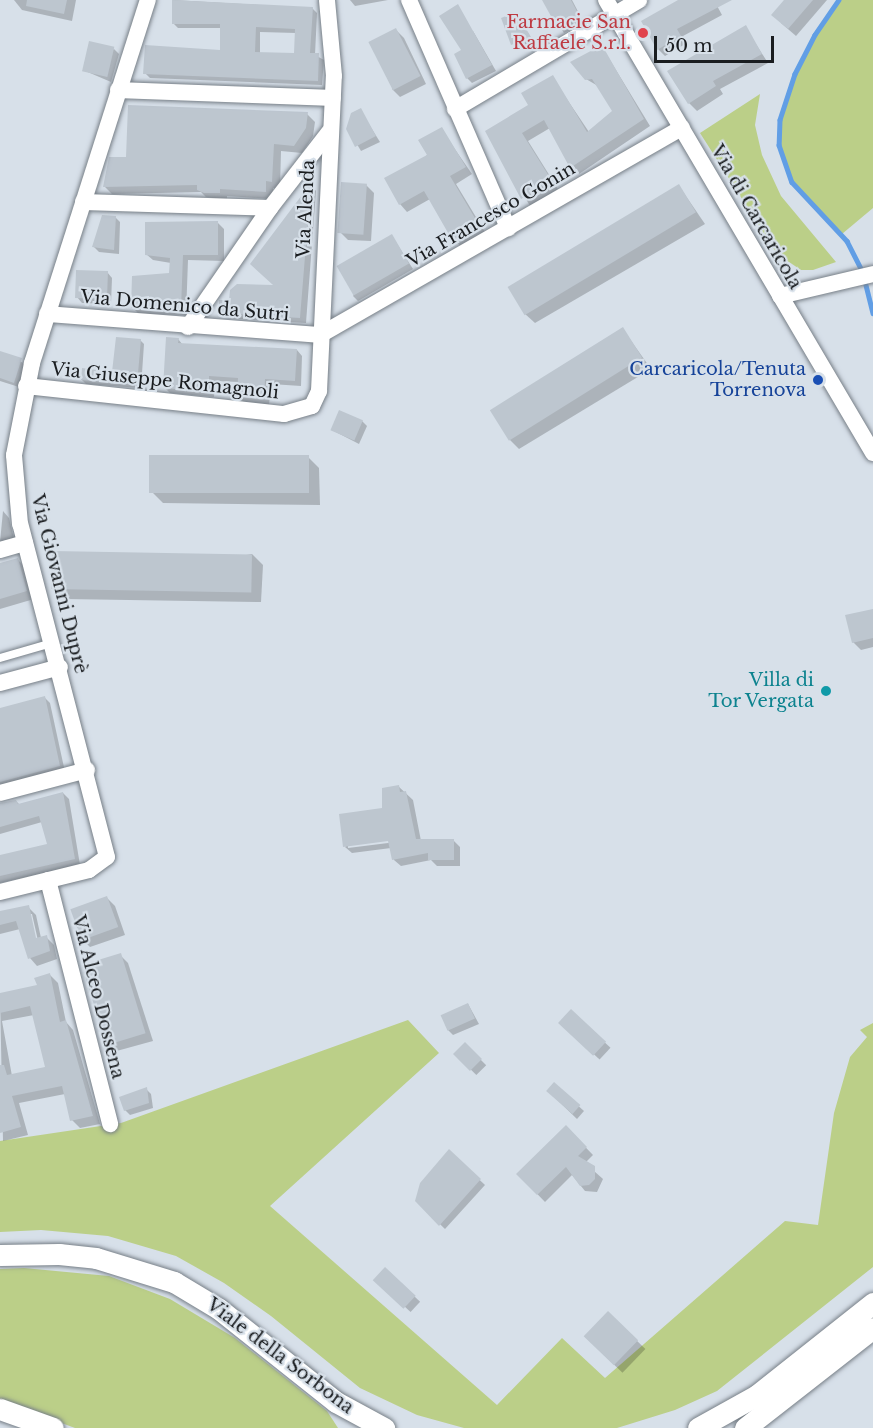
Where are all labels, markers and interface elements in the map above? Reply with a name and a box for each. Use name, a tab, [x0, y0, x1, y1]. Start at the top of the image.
place label: Farmacie San Raffaele S.r.l.	[506, 12, 631, 54]
scale bar	[657, 24, 777, 62]
marker: Farmacie San Raffaele S.r.l.	[636, 26, 650, 40]
text: 50 m	[665, 35, 713, 57]
street label: Via di Carcaricola	[706, 141, 806, 293]
street label: Via Francesco Gonin	[403, 158, 579, 272]
street label: Via Alenda	[293, 159, 319, 259]
street label: Via Domenico da Sutri	[79, 286, 291, 326]
street label: Via Giuseppe Romagnoli	[50, 358, 280, 404]
place label: Carcaricola/Tenuta Torrenova	[629, 359, 806, 401]
marker: Carcaricola/Tenuta Torrenova	[811, 373, 825, 387]
street label: Via Giovanni Duprè	[26, 492, 92, 676]
place label: Villa di Tor Vergata	[707, 670, 814, 712]
marker: Villa di Tor Vergata	[819, 684, 833, 698]
street label: Via Alceo Dossena	[67, 913, 129, 1081]
street label: Viale della Sorbona	[202, 1294, 358, 1418]

